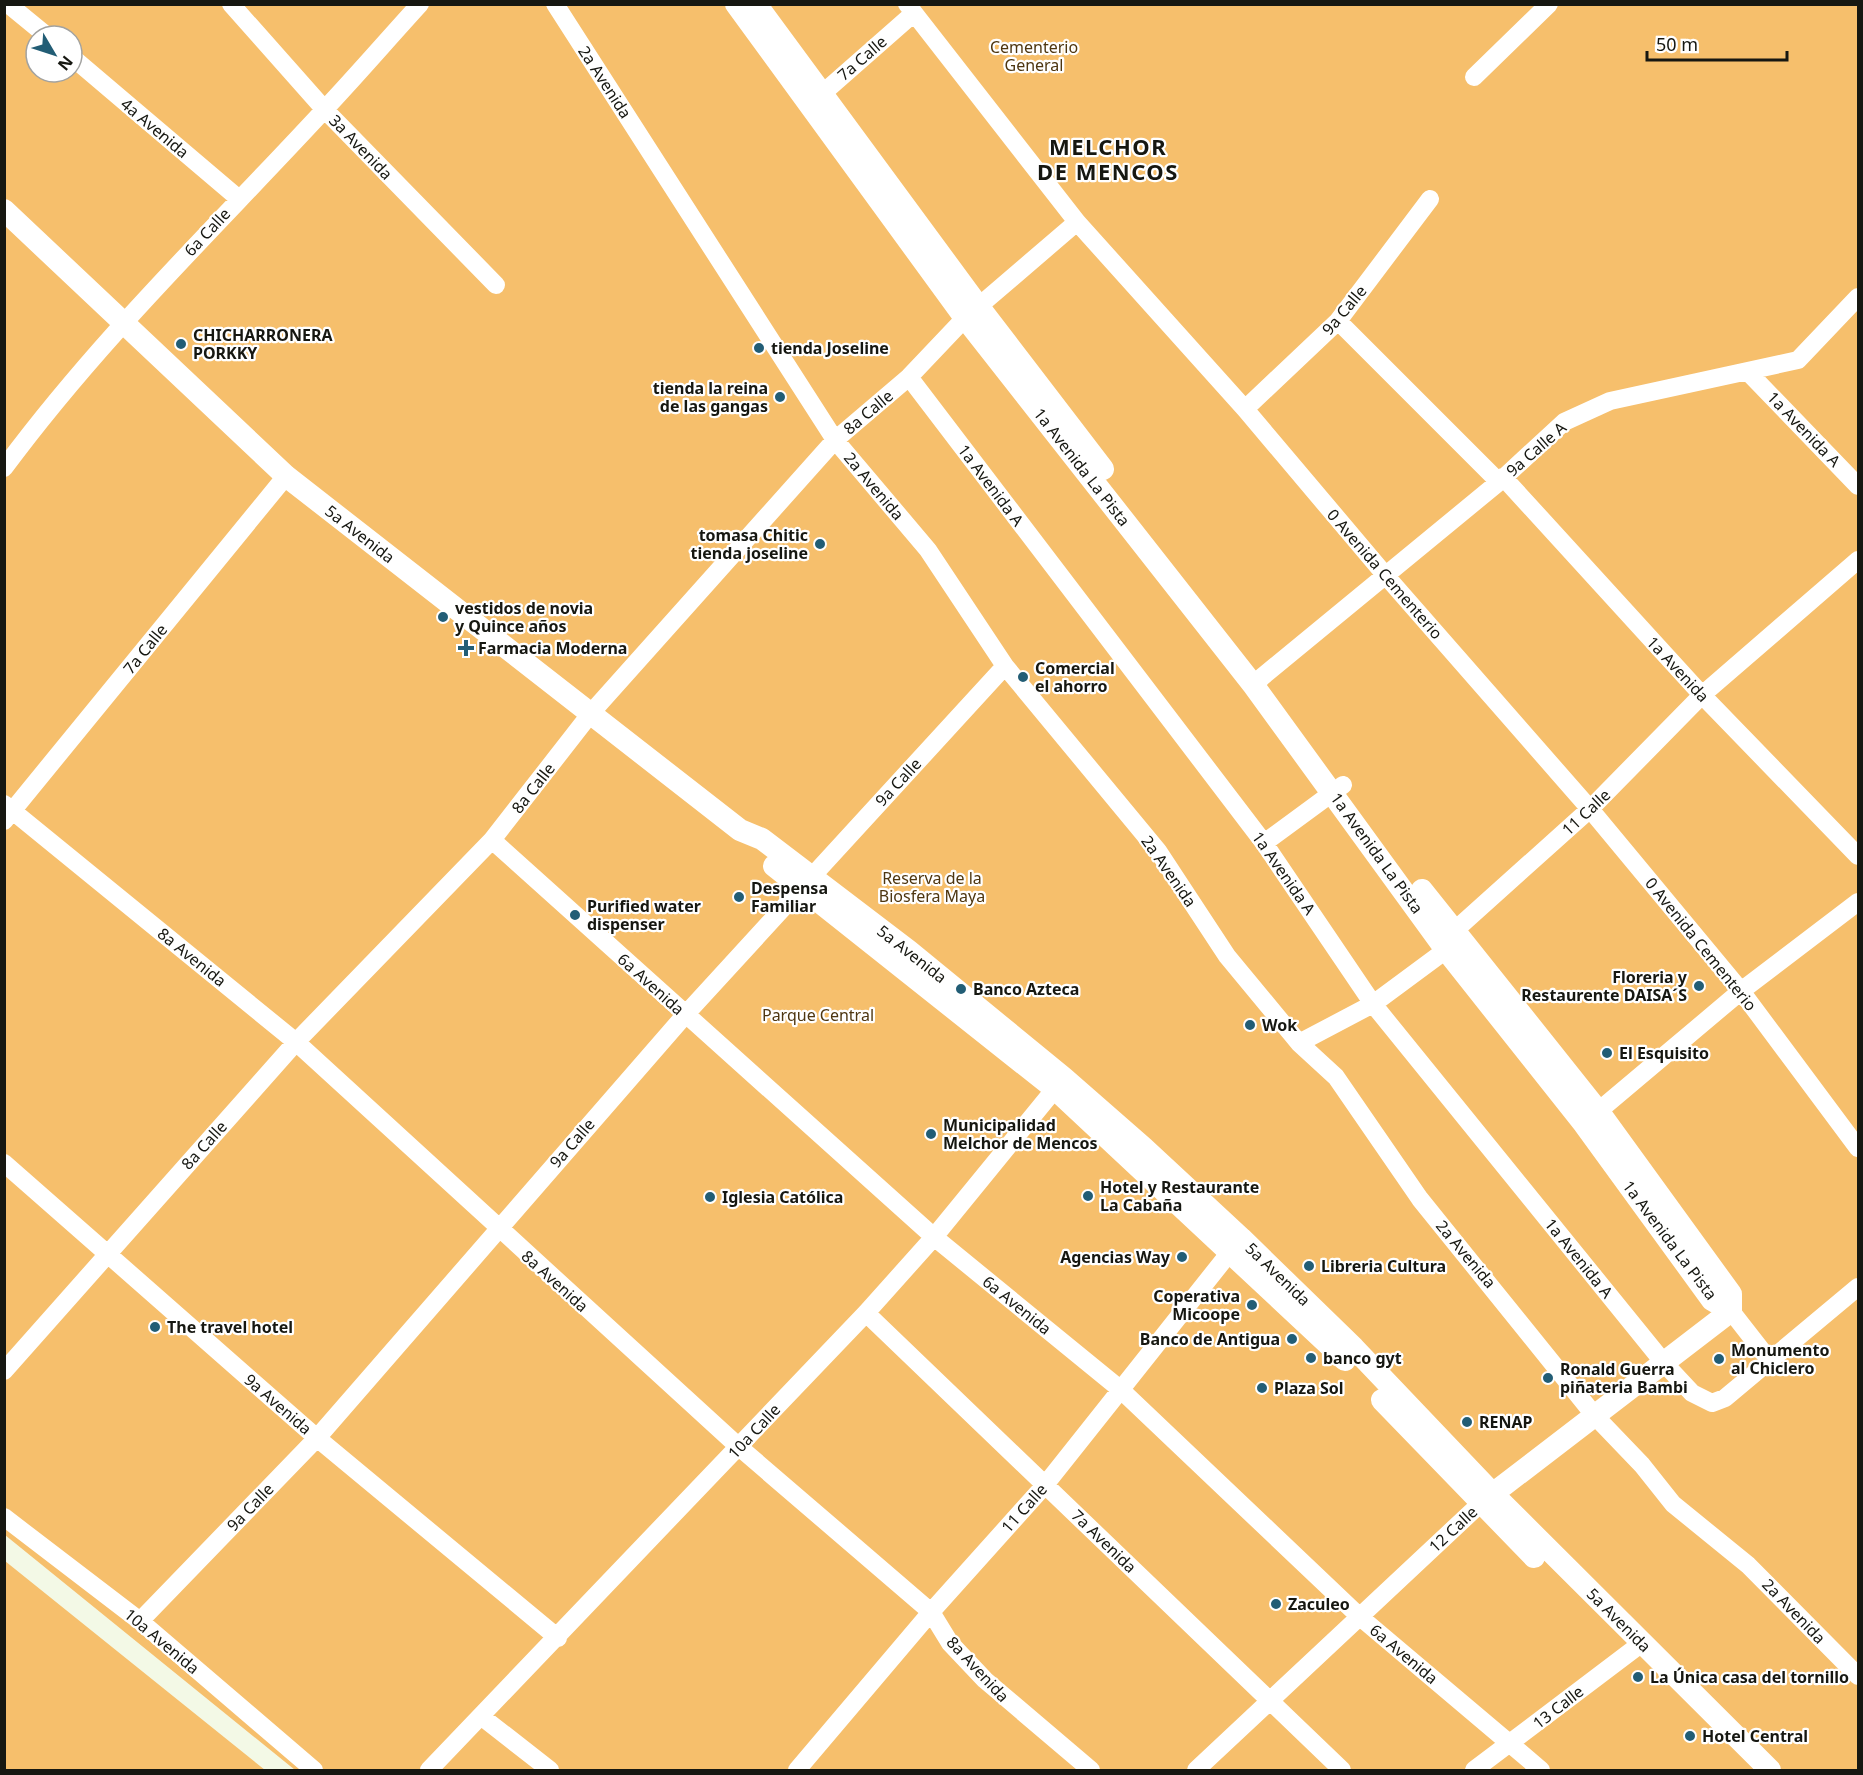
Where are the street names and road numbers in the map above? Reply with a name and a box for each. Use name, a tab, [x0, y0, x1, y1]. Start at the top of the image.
street label: 7a Calle	[833, 30, 891, 86]
street label: 2a Avenida	[573, 41, 637, 123]
street label: 4a Avenida	[116, 93, 194, 163]
street label: 3a Avenida	[324, 110, 398, 184]
street label: 6a Calle	[179, 203, 235, 261]
street label: 9a Calle	[1317, 280, 1371, 340]
street label: 8a Calle	[838, 385, 898, 439]
street label: 1a Avenida A	[1762, 387, 1846, 472]
street label: 1a Avenida La Pista	[1029, 403, 1135, 531]
street label: 9a Calle A	[1501, 416, 1571, 481]
street label: 1a Avenida A	[953, 440, 1029, 531]
street label: 2a Avenida	[839, 447, 909, 525]
street label: 5a Avenida	[321, 500, 399, 568]
street label: 0 Avenida Cementerio	[1322, 504, 1448, 644]
street label: 7a Calle	[118, 619, 172, 679]
street label: 1a Avenida	[1642, 631, 1714, 707]
street label: 9a Calle	[870, 753, 926, 811]
street label: 8a Calle	[506, 758, 560, 818]
street label: 11 Calle	[1557, 784, 1615, 840]
street label: 1a Avenida La Pista	[1326, 788, 1428, 918]
street label: 1a Avenida A	[1247, 827, 1321, 920]
street label: 2a Avenida	[1136, 831, 1202, 911]
street label: 0 Avenida Cementerio	[1640, 873, 1762, 1015]
street label: 5a Avenida	[873, 920, 951, 988]
street label: 8a Avenida	[153, 922, 231, 992]
street label: 6a Avenida	[613, 948, 689, 1020]
street label: 9a Calle	[544, 1114, 600, 1172]
street label: 8a Calle	[176, 1116, 232, 1174]
street label: 1a Avenida La Pista	[1618, 1176, 1722, 1304]
street label: 1a Avenida A	[1540, 1213, 1619, 1303]
street label: 2a Avenida	[1431, 1215, 1501, 1293]
street label: 5a Avenida	[1241, 1237, 1315, 1311]
street label: 8a Avenida	[517, 1245, 593, 1317]
street label: 6a Avenida	[978, 1270, 1056, 1340]
street label: 9a Avenida	[240, 1369, 316, 1439]
street label: 10a Calle	[723, 1399, 785, 1463]
street label: 9a Calle	[222, 1478, 278, 1536]
street label: 11 Calle	[996, 1479, 1052, 1537]
street label: 12 Calle	[1424, 1501, 1482, 1557]
street label: 7a Avenida	[1067, 1504, 1141, 1578]
street label: 2a Avenida	[1757, 1574, 1831, 1648]
street label: 5a Avenida	[1582, 1583, 1656, 1657]
street label: 10a Avenida	[120, 1603, 204, 1679]
street label: 6a Avenida	[1365, 1619, 1443, 1689]
street label: 8a Avenida	[942, 1631, 1014, 1707]
street label: 13 Calle	[1528, 1680, 1588, 1734]

